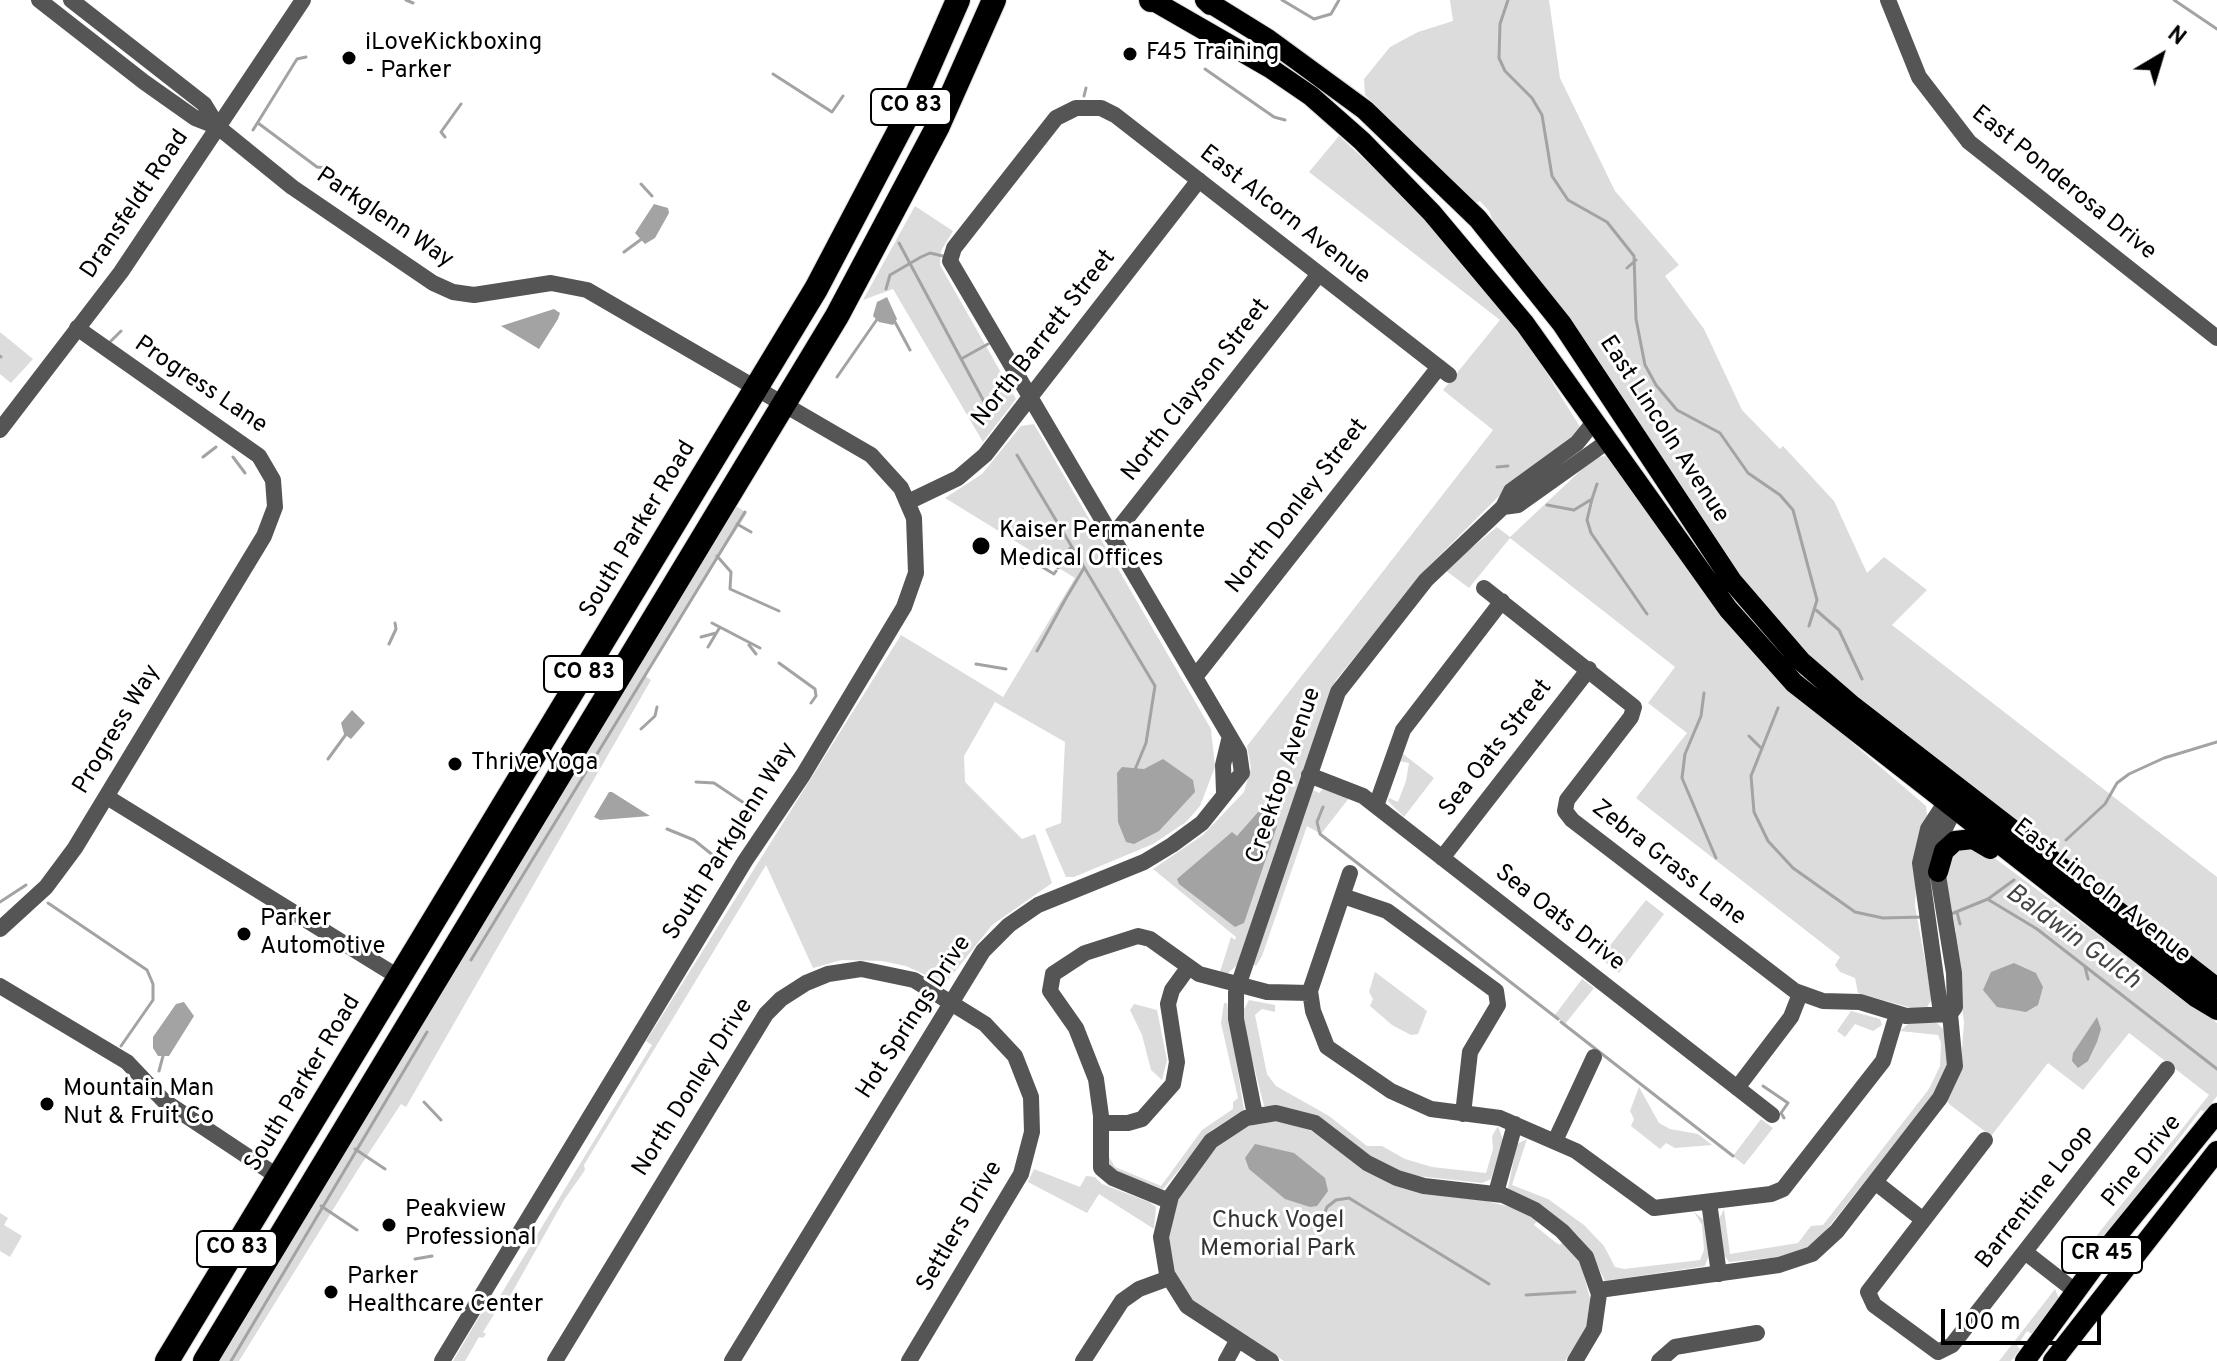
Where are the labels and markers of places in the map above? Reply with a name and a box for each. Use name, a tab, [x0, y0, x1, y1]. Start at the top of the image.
place label: iLoveKickboxing - Parker	[365, 30, 542, 86]
place label: F45 Training	[1146, 40, 1279, 68]
marker: F45 Training	[1121, 45, 1139, 63]
marker: iLoveKickboxing - Parker	[340, 49, 358, 67]
place label: Kaiser Permanente Medical Offices	[999, 518, 1205, 574]
marker: Kaiser Permanente Medical Offices	[970, 535, 992, 557]
place label: Thrive Yoga	[471, 750, 598, 778]
marker: Thrive Yoga	[446, 755, 464, 773]
place label: Parker Automotive	[260, 906, 385, 962]
marker: Parker Automotive	[235, 925, 253, 943]
place label: Mountain Man Nut & Fruit Co	[63, 1076, 214, 1132]
marker: Mountain Man Nut & Fruit Co	[38, 1095, 56, 1113]
place label: Peakview Professional	[405, 1197, 537, 1253]
marker: Peakview Professional	[380, 1216, 398, 1234]
place label: Parker Healthcare Center	[347, 1264, 543, 1320]
marker: Parker Healthcare Center	[322, 1283, 340, 1301]

